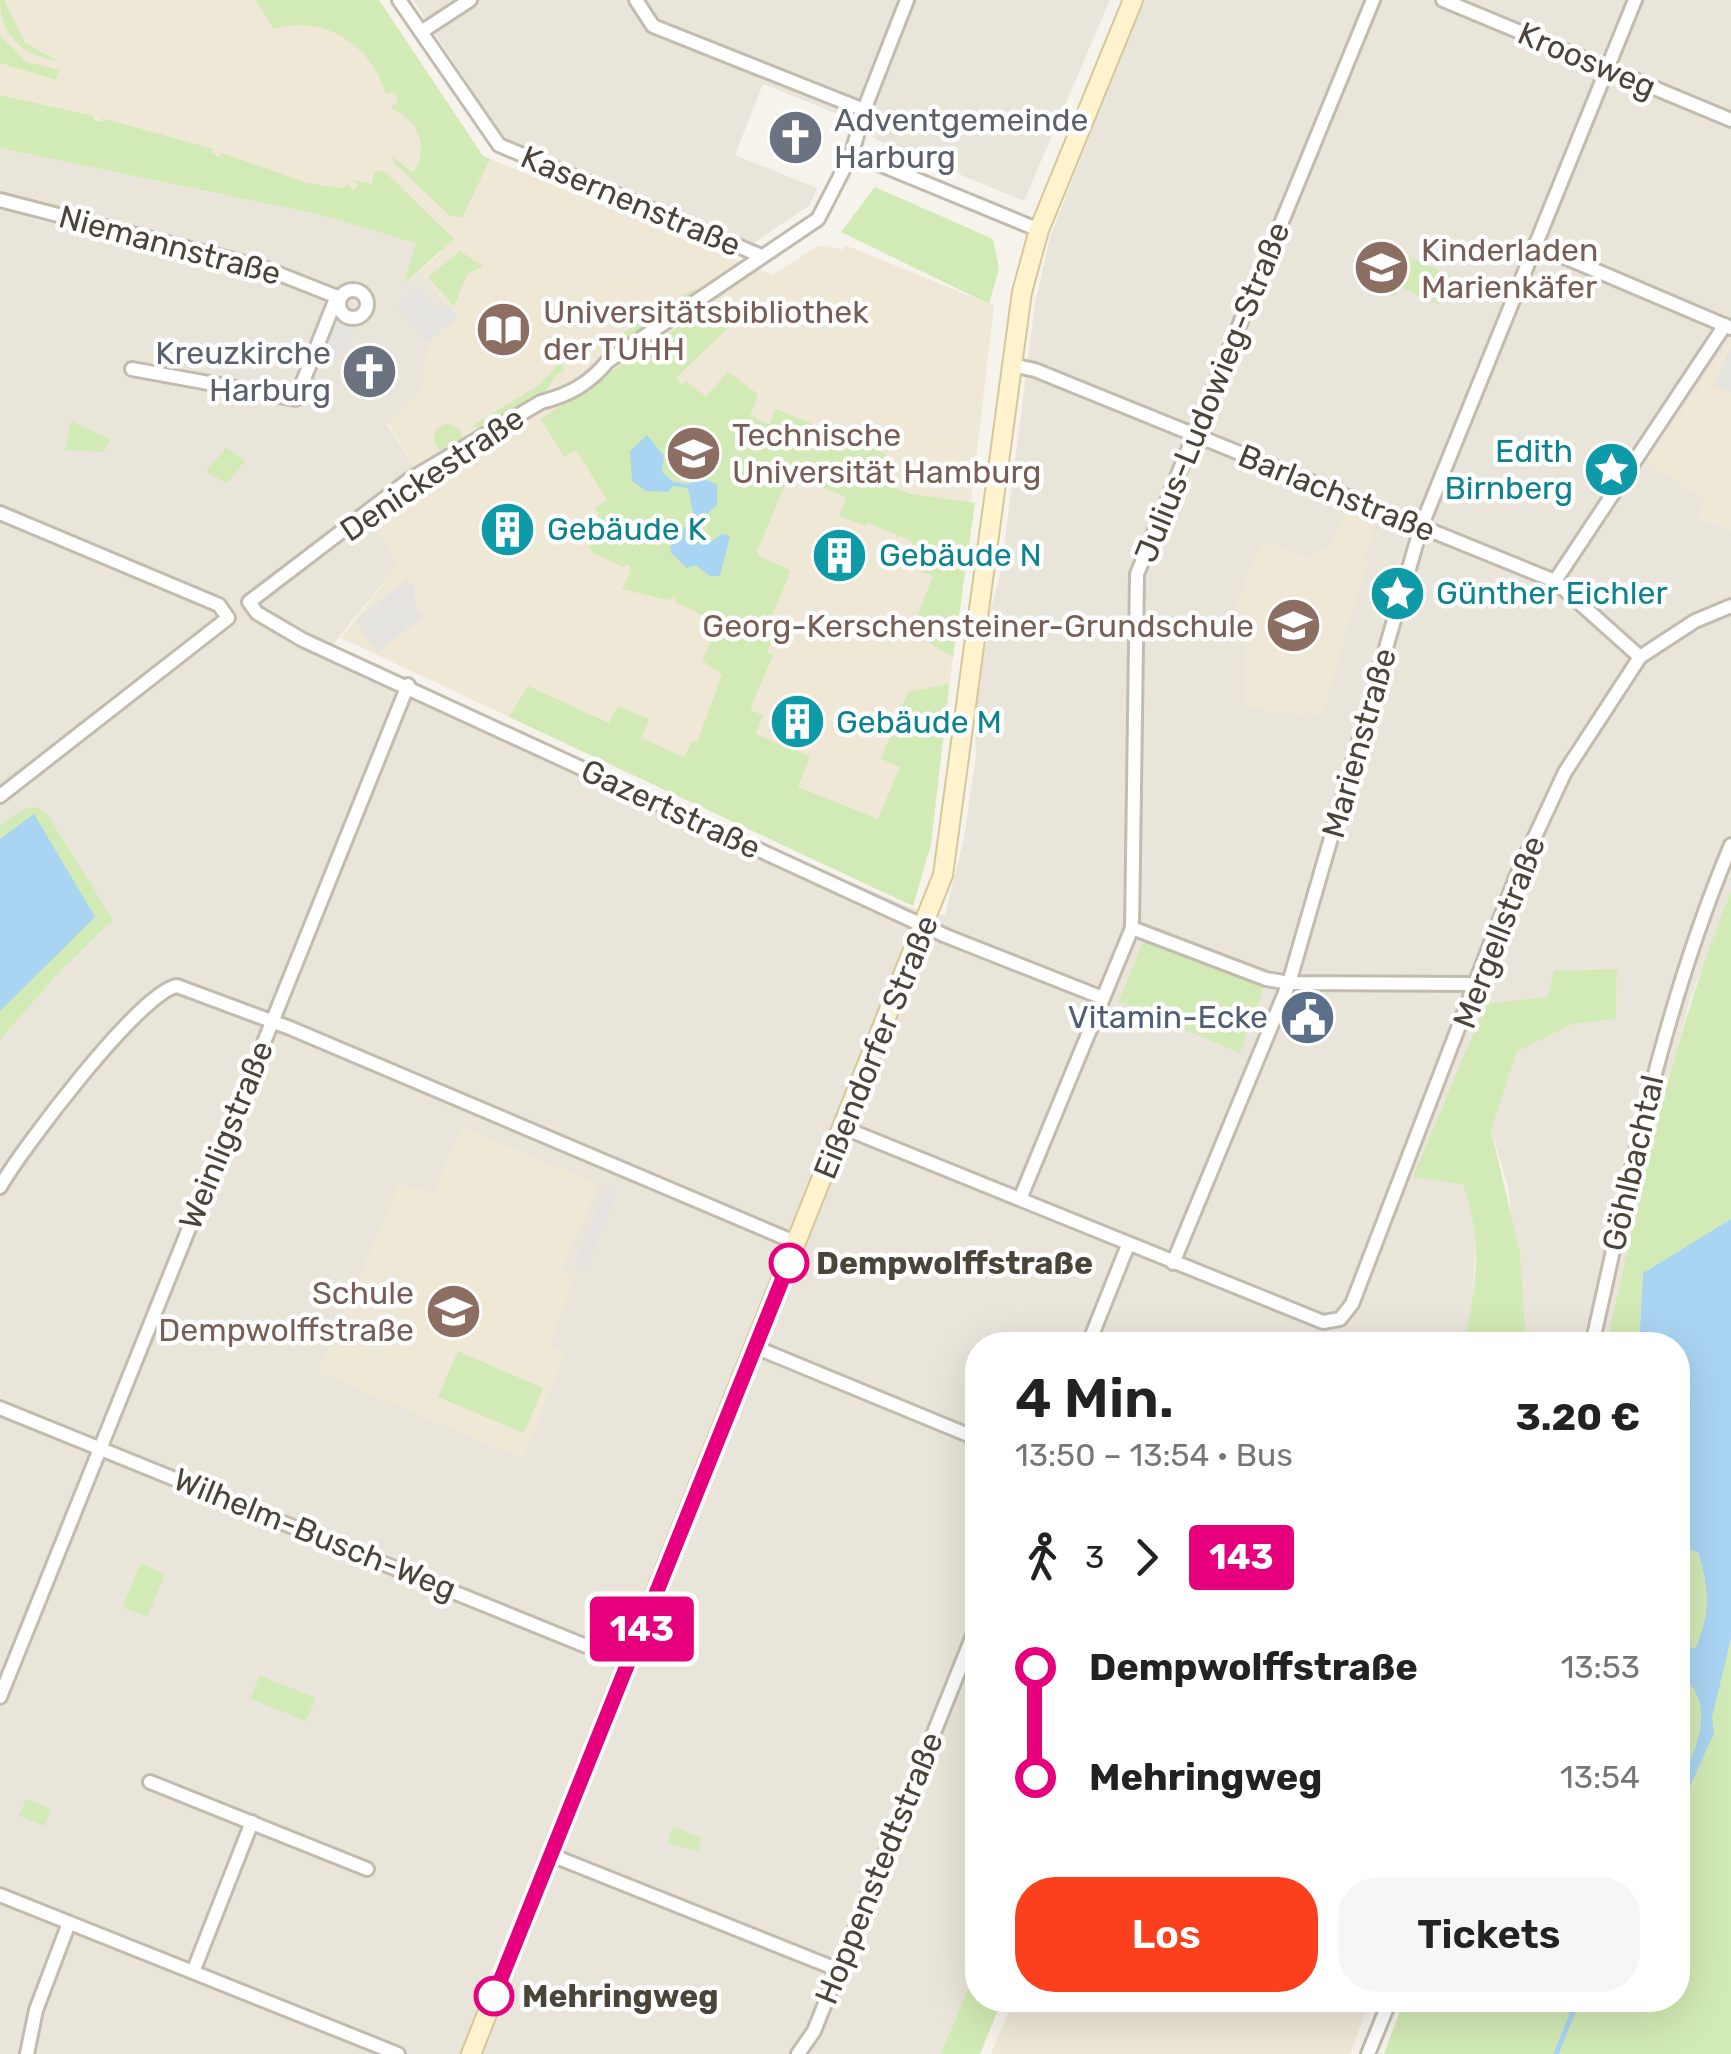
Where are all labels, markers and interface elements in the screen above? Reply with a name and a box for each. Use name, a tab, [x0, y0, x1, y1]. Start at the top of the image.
street label: Kroosweg	[1512, 14, 1662, 106]
place label: Adventgemeinde Harburg	[834, 101, 1089, 176]
church icon: Adventgemeinde Harburg	[765, 108, 825, 168]
street label: Kasernenstraße	[515, 138, 747, 264]
street label: Niemannstraße	[55, 197, 285, 293]
street label: Julius-Ludowieg-Straße	[1126, 216, 1298, 568]
place label: Kinderladen Marienkäfer	[1421, 231, 1598, 306]
school or university icon: Kinderladen Marienkäfer	[1352, 238, 1412, 298]
place label: Universitätsbibliothek der TUHH	[543, 293, 869, 368]
library icon: Universitätsbibliothek der TUHH	[474, 300, 534, 360]
place label: Kreuzkirche Harburg	[155, 334, 331, 409]
church icon: Kreuzkirche Harburg	[340, 341, 400, 401]
street label: Denickestraße	[333, 399, 531, 549]
place label: Technische Universität Hamburg	[732, 416, 1041, 491]
school or university icon: Technische Universität Hamburg	[663, 423, 723, 483]
place label: Edith Birnberg	[1444, 432, 1573, 507]
street label: Barlachstraße	[1233, 436, 1441, 550]
place icon: Edith Birnberg	[1582, 439, 1642, 499]
building icon: Gebäude K	[478, 499, 538, 559]
place label: Gebäude K	[547, 510, 707, 548]
building icon: Gebäude N	[810, 525, 870, 585]
place label: Gebäude N	[879, 536, 1042, 574]
place icon: Günther Eichler	[1367, 563, 1427, 623]
place label: Günther Eichler	[1436, 574, 1668, 612]
school or university icon: Georg-Kerschensteiner-Grundschule	[1263, 596, 1323, 656]
place label: Georg-Kerschensteiner-Grundschule	[702, 607, 1254, 645]
street label: Marienstraße	[1314, 644, 1404, 842]
building icon: Gebäude M	[767, 692, 827, 752]
place label: Gebäude M	[836, 703, 1002, 741]
street label: Gazertstraße	[575, 751, 767, 867]
street label: Mergellstraße	[1445, 830, 1553, 1034]
street label: Eißendorfer Straße	[806, 910, 946, 1184]
public building icon: Vitamin-Ecke	[1277, 987, 1337, 1047]
place label: Vitamin-Ecke	[1068, 998, 1268, 1036]
street label: Weinligstraße	[171, 1035, 281, 1235]
street label: Göhlbachtal	[1594, 1072, 1672, 1254]
marker: Dempwolffstraße	[770, 1244, 808, 1282]
place label: Dempwolffstraße	[816, 1244, 1093, 1282]
place label: Schule Dempwolffstraße	[158, 1274, 414, 1349]
school or university icon: Schule Dempwolffstraße	[423, 1281, 483, 1341]
text: 4 Min.	[1015, 1366, 1174, 1431]
text: 3.20 €	[1516, 1394, 1640, 1440]
text: 13:50 – 13:54 · Bus	[1015, 1436, 1293, 1474]
street label: Wilhelm-Busch-Weg	[168, 1460, 462, 1608]
icon: walk	[1015, 1530, 1070, 1585]
icon: forward	[1119, 1530, 1174, 1585]
text: 143	[1209, 1536, 1274, 1578]
text: 3	[1085, 1538, 1104, 1576]
line badge: 143	[584, 1596, 700, 1662]
text: 143	[610, 1608, 674, 1650]
text: Dempwolffstraße	[1089, 1644, 1418, 1690]
text: 13:53	[1561, 1648, 1640, 1686]
street label: Hoppenstedtstraße	[807, 1726, 951, 2010]
text: Mehringweg	[1089, 1754, 1322, 1800]
text: 13:54	[1560, 1758, 1640, 1796]
button: Los	[1015, 1877, 1318, 1992]
button: Tickets	[1338, 1877, 1640, 1992]
marker: Mehringweg	[475, 1977, 513, 2015]
place label: Mehringweg	[522, 1977, 718, 2015]

